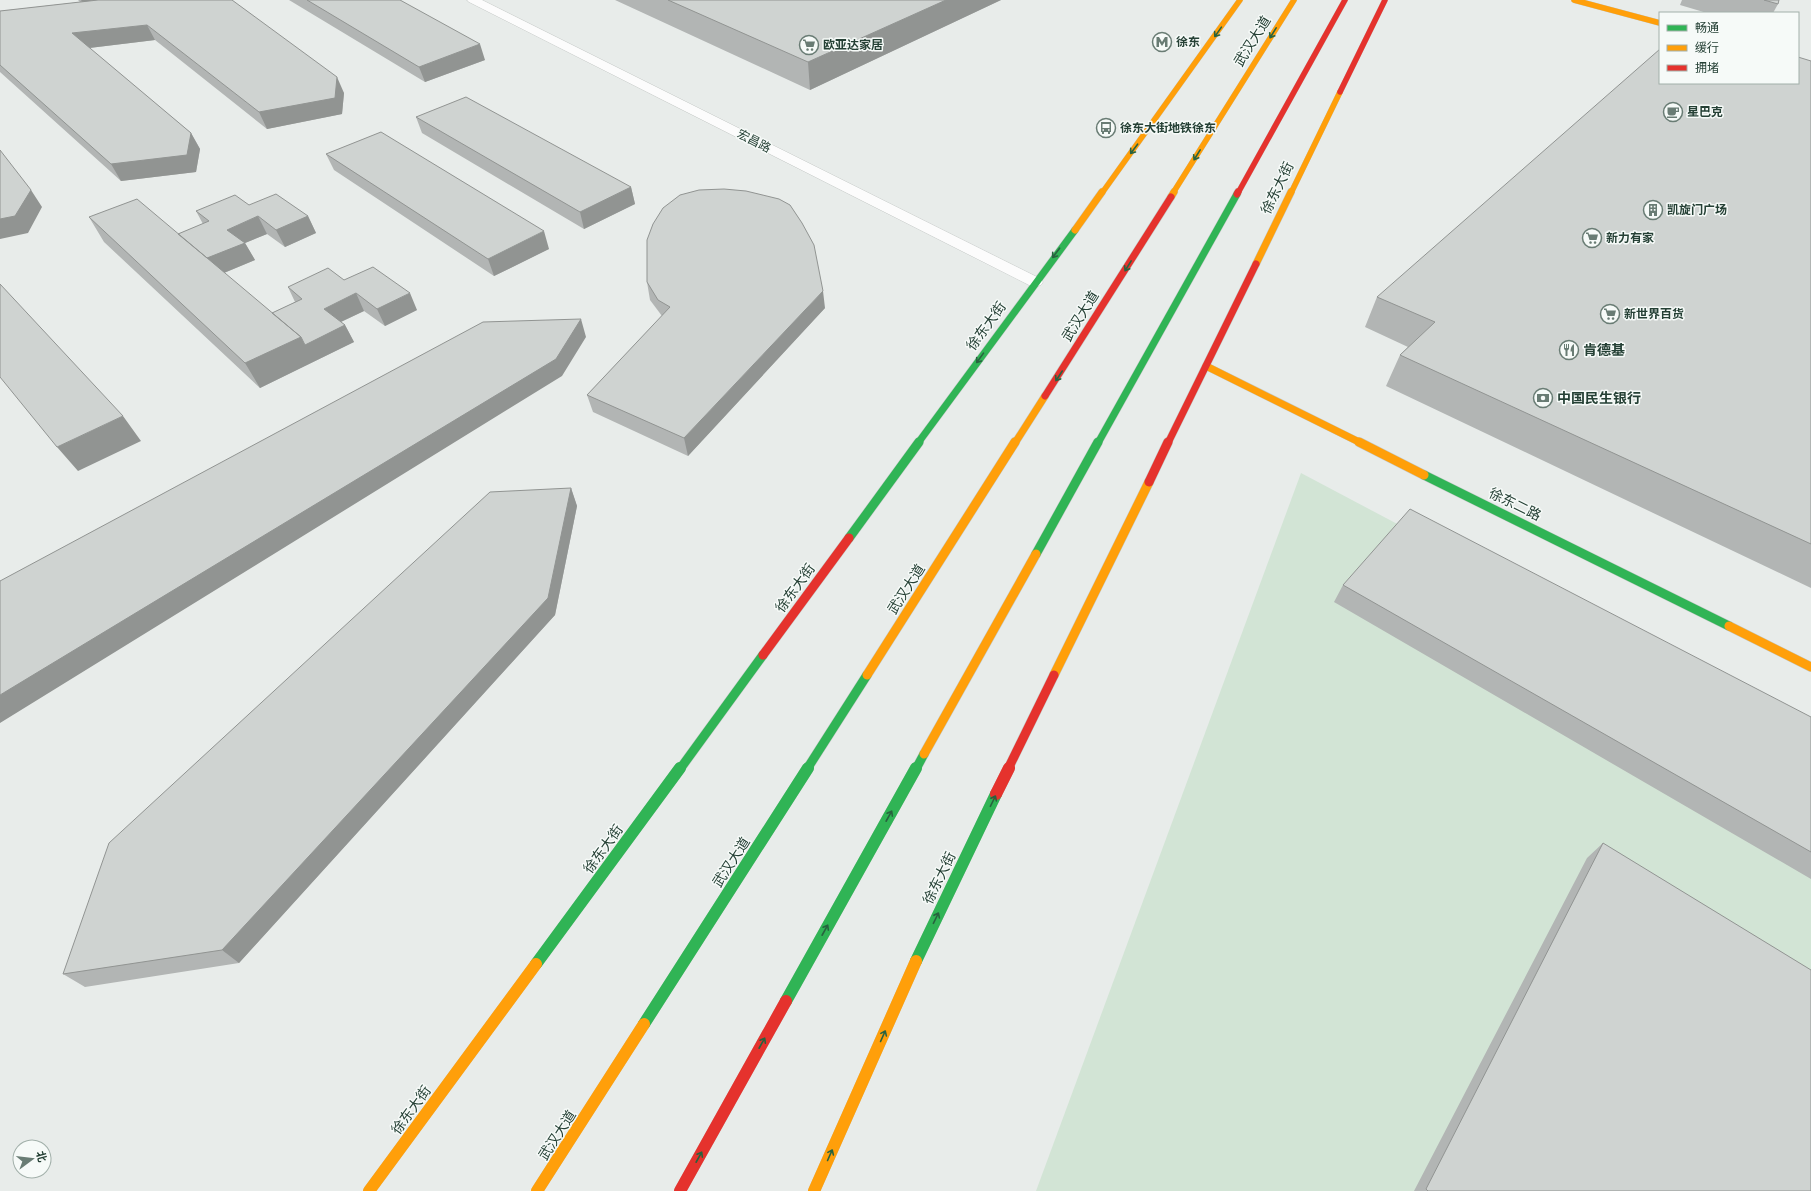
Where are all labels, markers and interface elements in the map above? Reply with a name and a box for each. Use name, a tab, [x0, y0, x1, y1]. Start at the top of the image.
legend	[1659, 12, 1799, 84]
street label: 武汉大道	[1230, 13, 1274, 69]
text: 畅通	[1695, 21, 1719, 35]
one-way arrow	[1213, 26, 1222, 37]
one-way arrow	[1269, 27, 1277, 38]
metro station icon: 徐东	[1151, 31, 1173, 53]
supermarket icon: 欧亚达家居	[798, 34, 820, 56]
place label: 徐东	[1176, 35, 1200, 49]
place label: 欧亚达家居	[823, 38, 883, 52]
text: 缓行	[1695, 41, 1719, 55]
text: 拥堵	[1695, 61, 1719, 75]
cafe icon: 星巴克	[1662, 101, 1684, 123]
place label: 星巴克	[1687, 105, 1723, 119]
bus stop icon: 徐东大街地铁徐东	[1095, 117, 1117, 139]
place label: 徐东大街地铁徐东	[1120, 121, 1216, 135]
street label: 宏昌路	[735, 127, 773, 155]
one-way arrow	[1130, 144, 1138, 155]
one-way arrow	[1193, 149, 1201, 160]
street label: 徐东大街	[1258, 159, 1296, 217]
building icon: 凯旋门广场	[1642, 199, 1664, 221]
place label: 凯旋门广场	[1667, 203, 1727, 217]
supermarket icon: 新力有家	[1581, 227, 1603, 249]
place label: 新力有家	[1606, 231, 1654, 245]
one-way arrow	[1052, 248, 1061, 259]
one-way arrow	[1124, 260, 1132, 271]
street label: 武汉大道	[1058, 288, 1102, 344]
street label: 徐东大街	[963, 299, 1009, 353]
supermarket icon: 新世界百货	[1599, 303, 1621, 325]
place label: 新世界百货	[1624, 307, 1684, 321]
restaurant icon: 肯德基	[1558, 339, 1580, 361]
place label: 肯德基	[1583, 342, 1625, 358]
one-way arrow	[976, 353, 984, 364]
one-way arrow	[1055, 370, 1063, 381]
bank icon: 中国民生银行	[1532, 387, 1554, 409]
place label: 中国民生银行	[1557, 390, 1641, 406]
street label: 徐东二路	[1486, 485, 1544, 523]
street label: 徐东大街	[772, 561, 818, 615]
street label: 武汉大道	[884, 561, 928, 617]
one-way arrow	[990, 795, 997, 807]
one-way arrow	[885, 811, 893, 823]
street label: 徐东大街	[580, 822, 626, 876]
street label: 武汉大道	[709, 834, 753, 890]
street label: 徐东大街	[920, 849, 958, 907]
one-way arrow	[932, 912, 940, 924]
one-way arrow	[822, 924, 830, 936]
one-way arrow	[879, 1031, 887, 1043]
one-way arrow	[759, 1038, 767, 1050]
street label: 徐东大街	[388, 1083, 434, 1137]
street label: 武汉大道	[535, 1107, 579, 1163]
north arrow	[12, 1139, 52, 1179]
text: 北	[33, 1150, 49, 1164]
one-way arrow	[827, 1150, 834, 1162]
one-way arrow	[695, 1151, 703, 1163]

